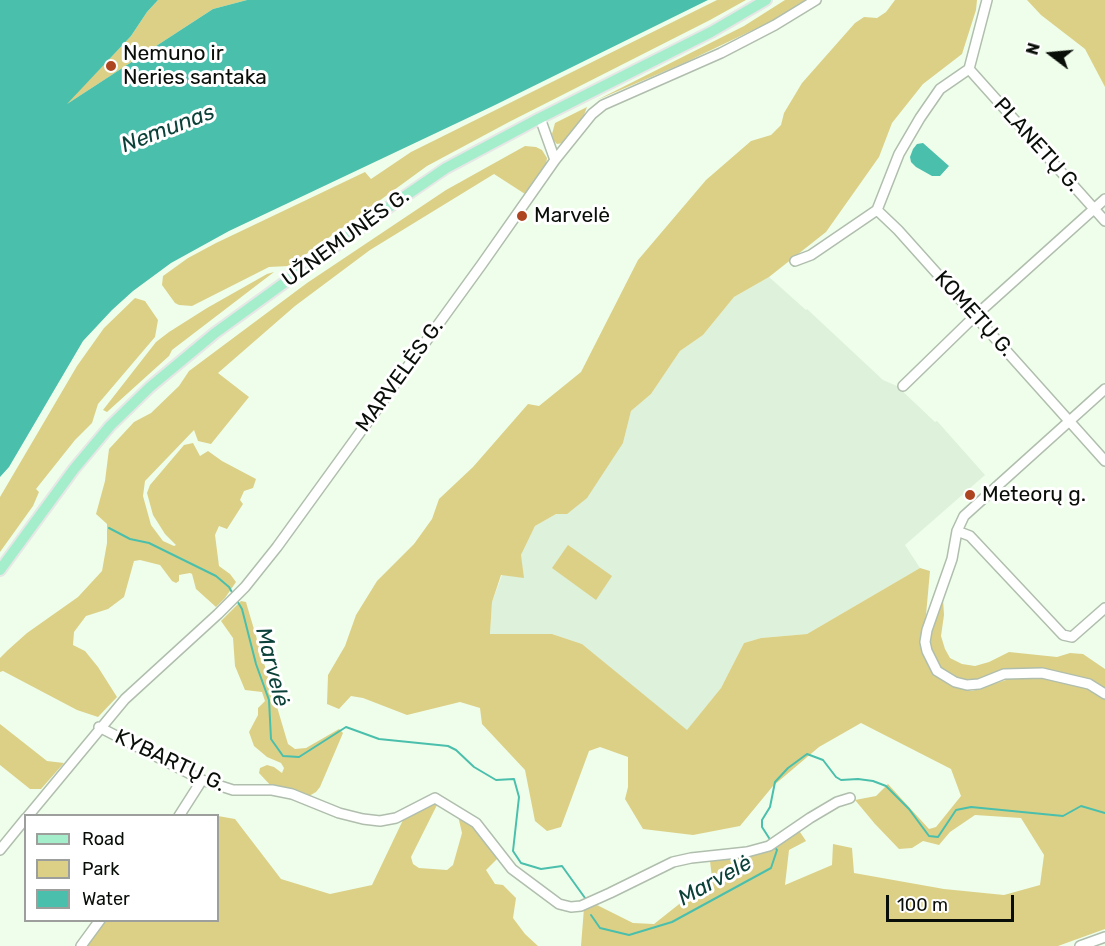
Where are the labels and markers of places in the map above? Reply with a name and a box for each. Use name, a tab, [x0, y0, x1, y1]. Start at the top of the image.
place label: Nemuno ir Neries santaka	[123, 41, 267, 91]
marker: Nemuno ir Neries santaka	[104, 59, 118, 73]
place label: Marvelė	[534, 203, 610, 229]
marker: Marvelė	[515, 209, 529, 223]
place label: Meteorų g.	[982, 482, 1086, 508]
marker: Meteorų g.	[963, 488, 977, 502]

